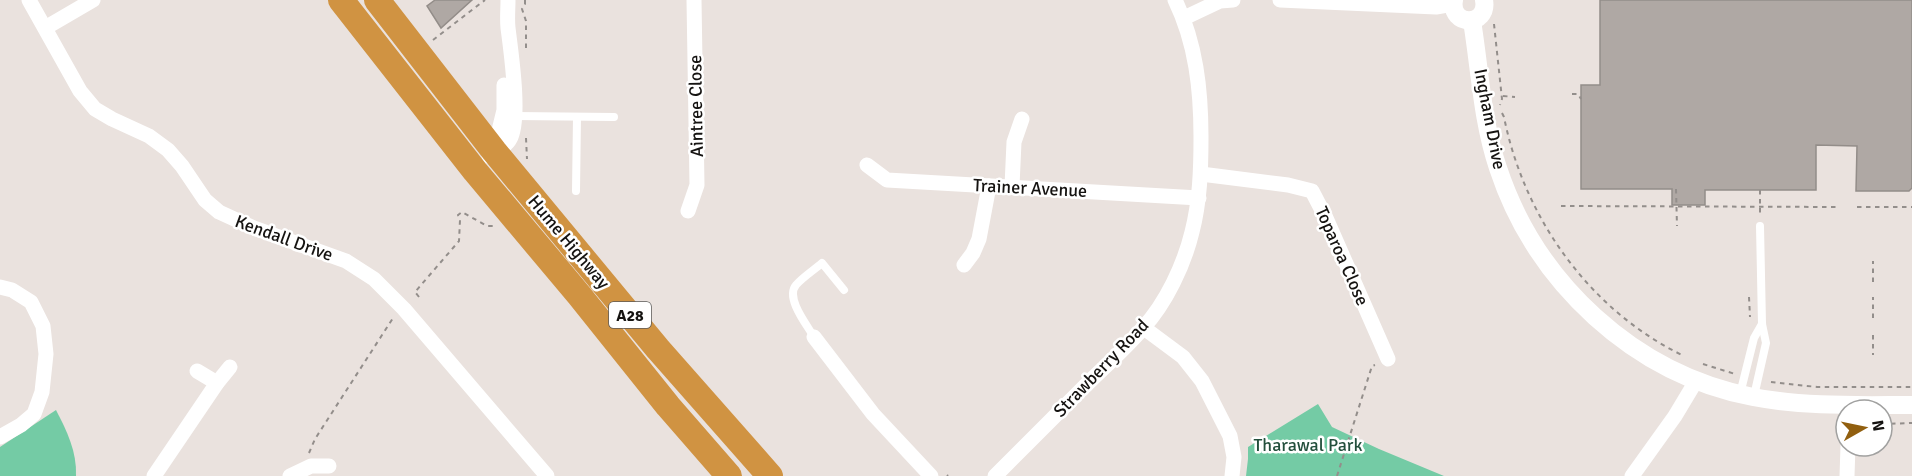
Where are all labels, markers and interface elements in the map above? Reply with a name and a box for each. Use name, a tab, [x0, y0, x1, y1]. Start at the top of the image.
street label: Aintree Close	[684, 55, 708, 157]
street label: Ingham Drive	[1469, 67, 1511, 171]
street label: Trainer Avenue	[972, 174, 1088, 202]
street label: Hume Highway	[523, 191, 615, 294]
street label: Toparoa Close	[1310, 203, 1374, 309]
street label: Kendall Drive	[232, 210, 336, 266]
road number: A28	[609, 302, 651, 328]
street label: Strawberry Road	[1049, 314, 1153, 422]
north arrow	[1834, 398, 1894, 458]
text: N	[1867, 419, 1889, 433]
park label: Tharawal Park	[1254, 434, 1363, 456]

